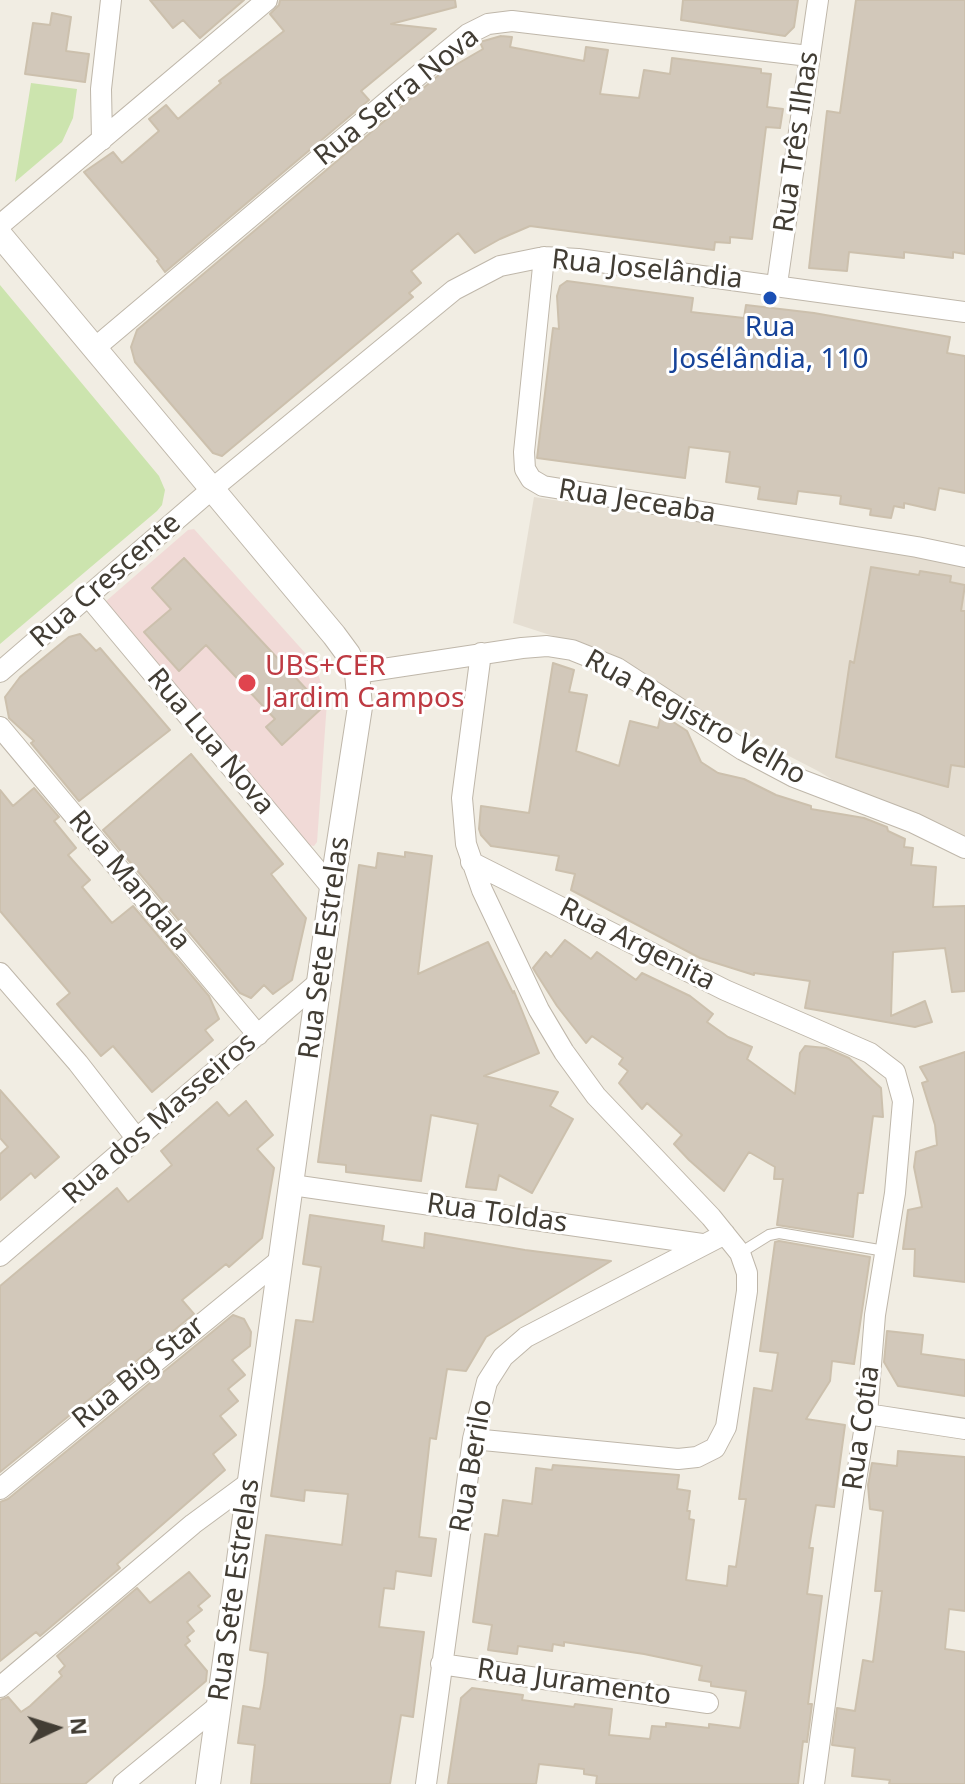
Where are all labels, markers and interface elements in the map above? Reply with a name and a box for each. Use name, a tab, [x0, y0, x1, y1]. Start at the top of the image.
street label: Rua Serra Nova	[308, 20, 486, 174]
street label: Rua Três Ilhas	[768, 49, 826, 235]
street label: Rua Joselândia	[550, 243, 744, 297]
marker: Rua Josélândia, 110	[761, 289, 779, 307]
place label: Rua Josélândia, 110	[671, 311, 869, 377]
street label: Rua Jeceaba	[556, 473, 718, 531]
street label: Rua Crescente	[24, 507, 188, 655]
street label: Rua Registro Velho	[579, 643, 811, 793]
place label: UBS+CER Jardim Campos	[265, 650, 464, 716]
street label: Rua Lua Nova	[139, 662, 281, 822]
marker: UBS+CER Jardim Campos	[236, 672, 258, 694]
street label: Rua Mandala	[61, 804, 197, 958]
street label: Rua Sete Estrelas	[293, 835, 357, 1061]
street label: Rua Argenita	[554, 891, 720, 999]
street label: Rua dos Masseiros	[57, 1026, 263, 1212]
street label: Rua Toldas	[424, 1187, 570, 1241]
street label: Rua Big Star	[66, 1309, 212, 1437]
street label: Rua Cotia	[837, 1364, 887, 1492]
street label: Rua Berilo	[444, 1397, 500, 1535]
street label: Rua Sete Estrelas	[203, 1477, 267, 1703]
street label: Rua Juramento	[475, 1653, 673, 1713]
north arrow	[16, 1688, 96, 1768]
text: N	[64, 1716, 96, 1736]

